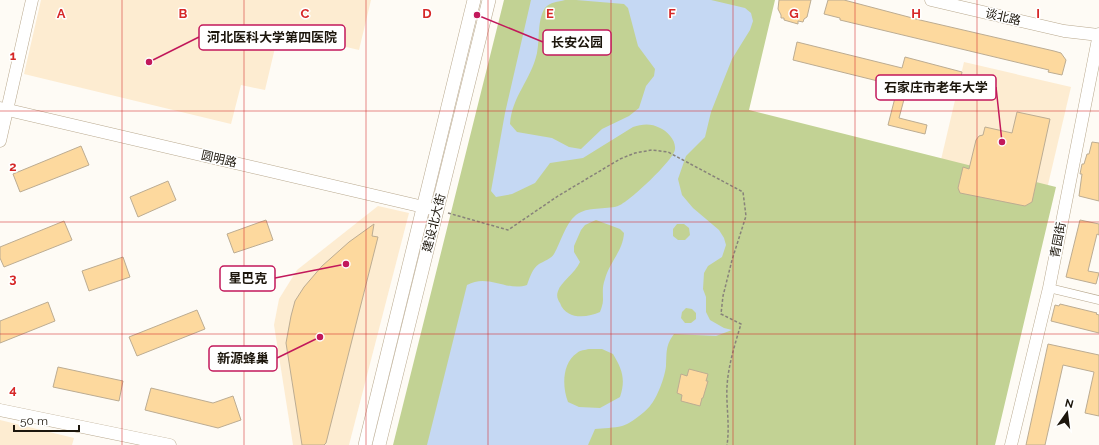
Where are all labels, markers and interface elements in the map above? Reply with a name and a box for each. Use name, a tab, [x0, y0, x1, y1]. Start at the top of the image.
text: A	[57, 6, 66, 21]
text: B	[179, 6, 188, 21]
text: C	[301, 6, 310, 21]
text: D	[422, 6, 432, 21]
text: E	[546, 6, 554, 21]
text: F	[668, 6, 676, 21]
text: G	[789, 6, 799, 21]
text: H	[911, 6, 921, 21]
street label: 谈北路	[984, 6, 1022, 28]
text: I	[1036, 6, 1040, 21]
callout: 河北医科大学第四医院	[199, 25, 345, 50]
text: 河北医科大学第四医院	[207, 30, 337, 45]
callout: 长安公园	[543, 30, 611, 55]
text: 长安公园	[551, 35, 603, 50]
text: 1	[10, 48, 17, 63]
callout: 石家庄市老年大学	[876, 75, 996, 100]
text: 石家庄市老年大学	[884, 80, 988, 95]
street label: 圆明路	[200, 148, 238, 170]
text: 2	[9, 159, 17, 174]
street label: 建设北大街	[420, 192, 448, 254]
street label: 青园街	[1048, 221, 1068, 259]
callout: 星巴克	[220, 266, 275, 291]
text: 3	[9, 271, 17, 286]
text: 星巴克	[228, 271, 268, 286]
callout: 新源蜂巢	[209, 346, 277, 371]
text: 新源蜂巢	[217, 351, 269, 366]
text: 4	[9, 382, 17, 397]
north arrow	[1047, 393, 1087, 433]
text: N	[1064, 396, 1075, 411]
scale bar	[14, 407, 79, 433]
text: 50 m	[20, 414, 48, 428]

